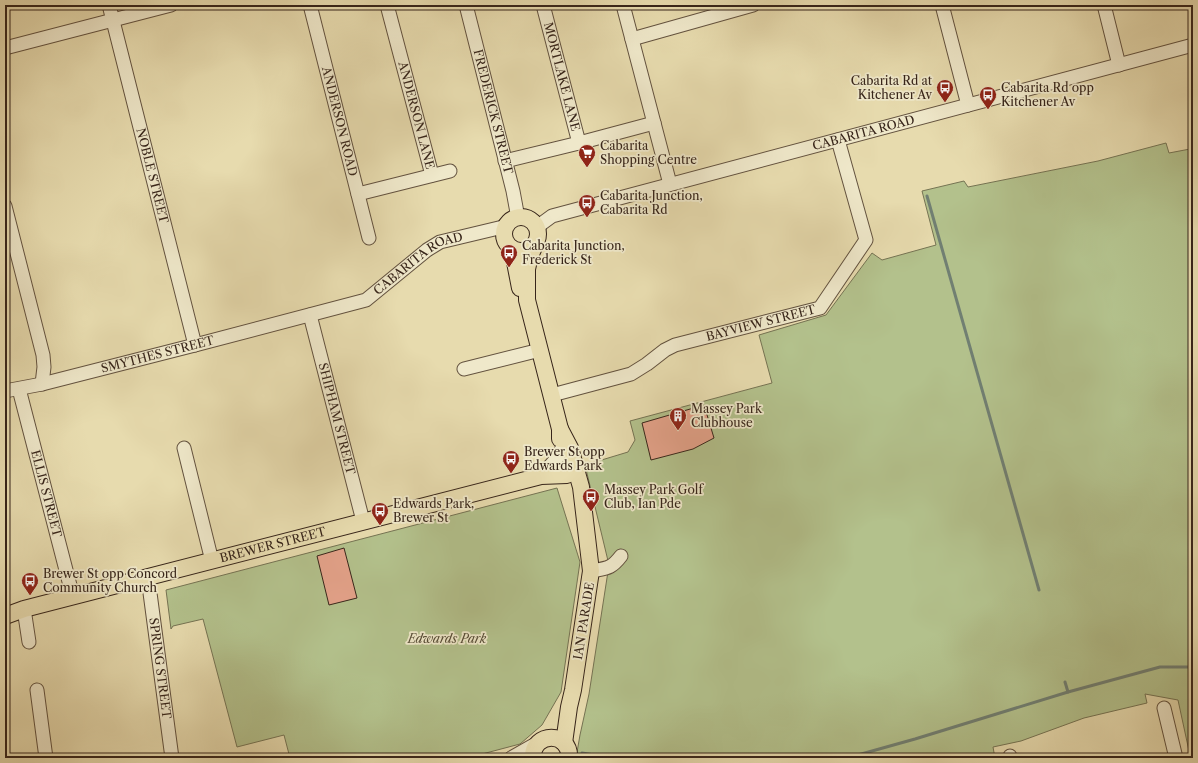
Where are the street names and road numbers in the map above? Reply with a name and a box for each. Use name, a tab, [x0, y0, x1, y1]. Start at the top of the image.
street label: MORTLAKE LANE	[541, 20, 584, 133]
street label: FREDERICK STREET	[470, 48, 516, 175]
street label: ANDERSON LANE	[395, 59, 438, 170]
street label: ANDERSON ROAD	[319, 64, 361, 178]
street label: CABARITA ROAD	[811, 112, 916, 153]
street label: NOBLE STREET	[133, 126, 172, 225]
street label: CABARITA ROAD	[370, 229, 464, 298]
street label: BAYVIEW STREET	[704, 301, 817, 344]
street label: SMYTHES STREET	[99, 332, 216, 376]
street label: SHIPHAM STREET	[316, 361, 359, 476]
street label: ELLIS STREET	[28, 448, 65, 539]
street label: BREWER STREET	[218, 524, 327, 565]
street label: IAN PARADE	[570, 581, 597, 661]
street label: SPRING STREET	[146, 617, 175, 719]

